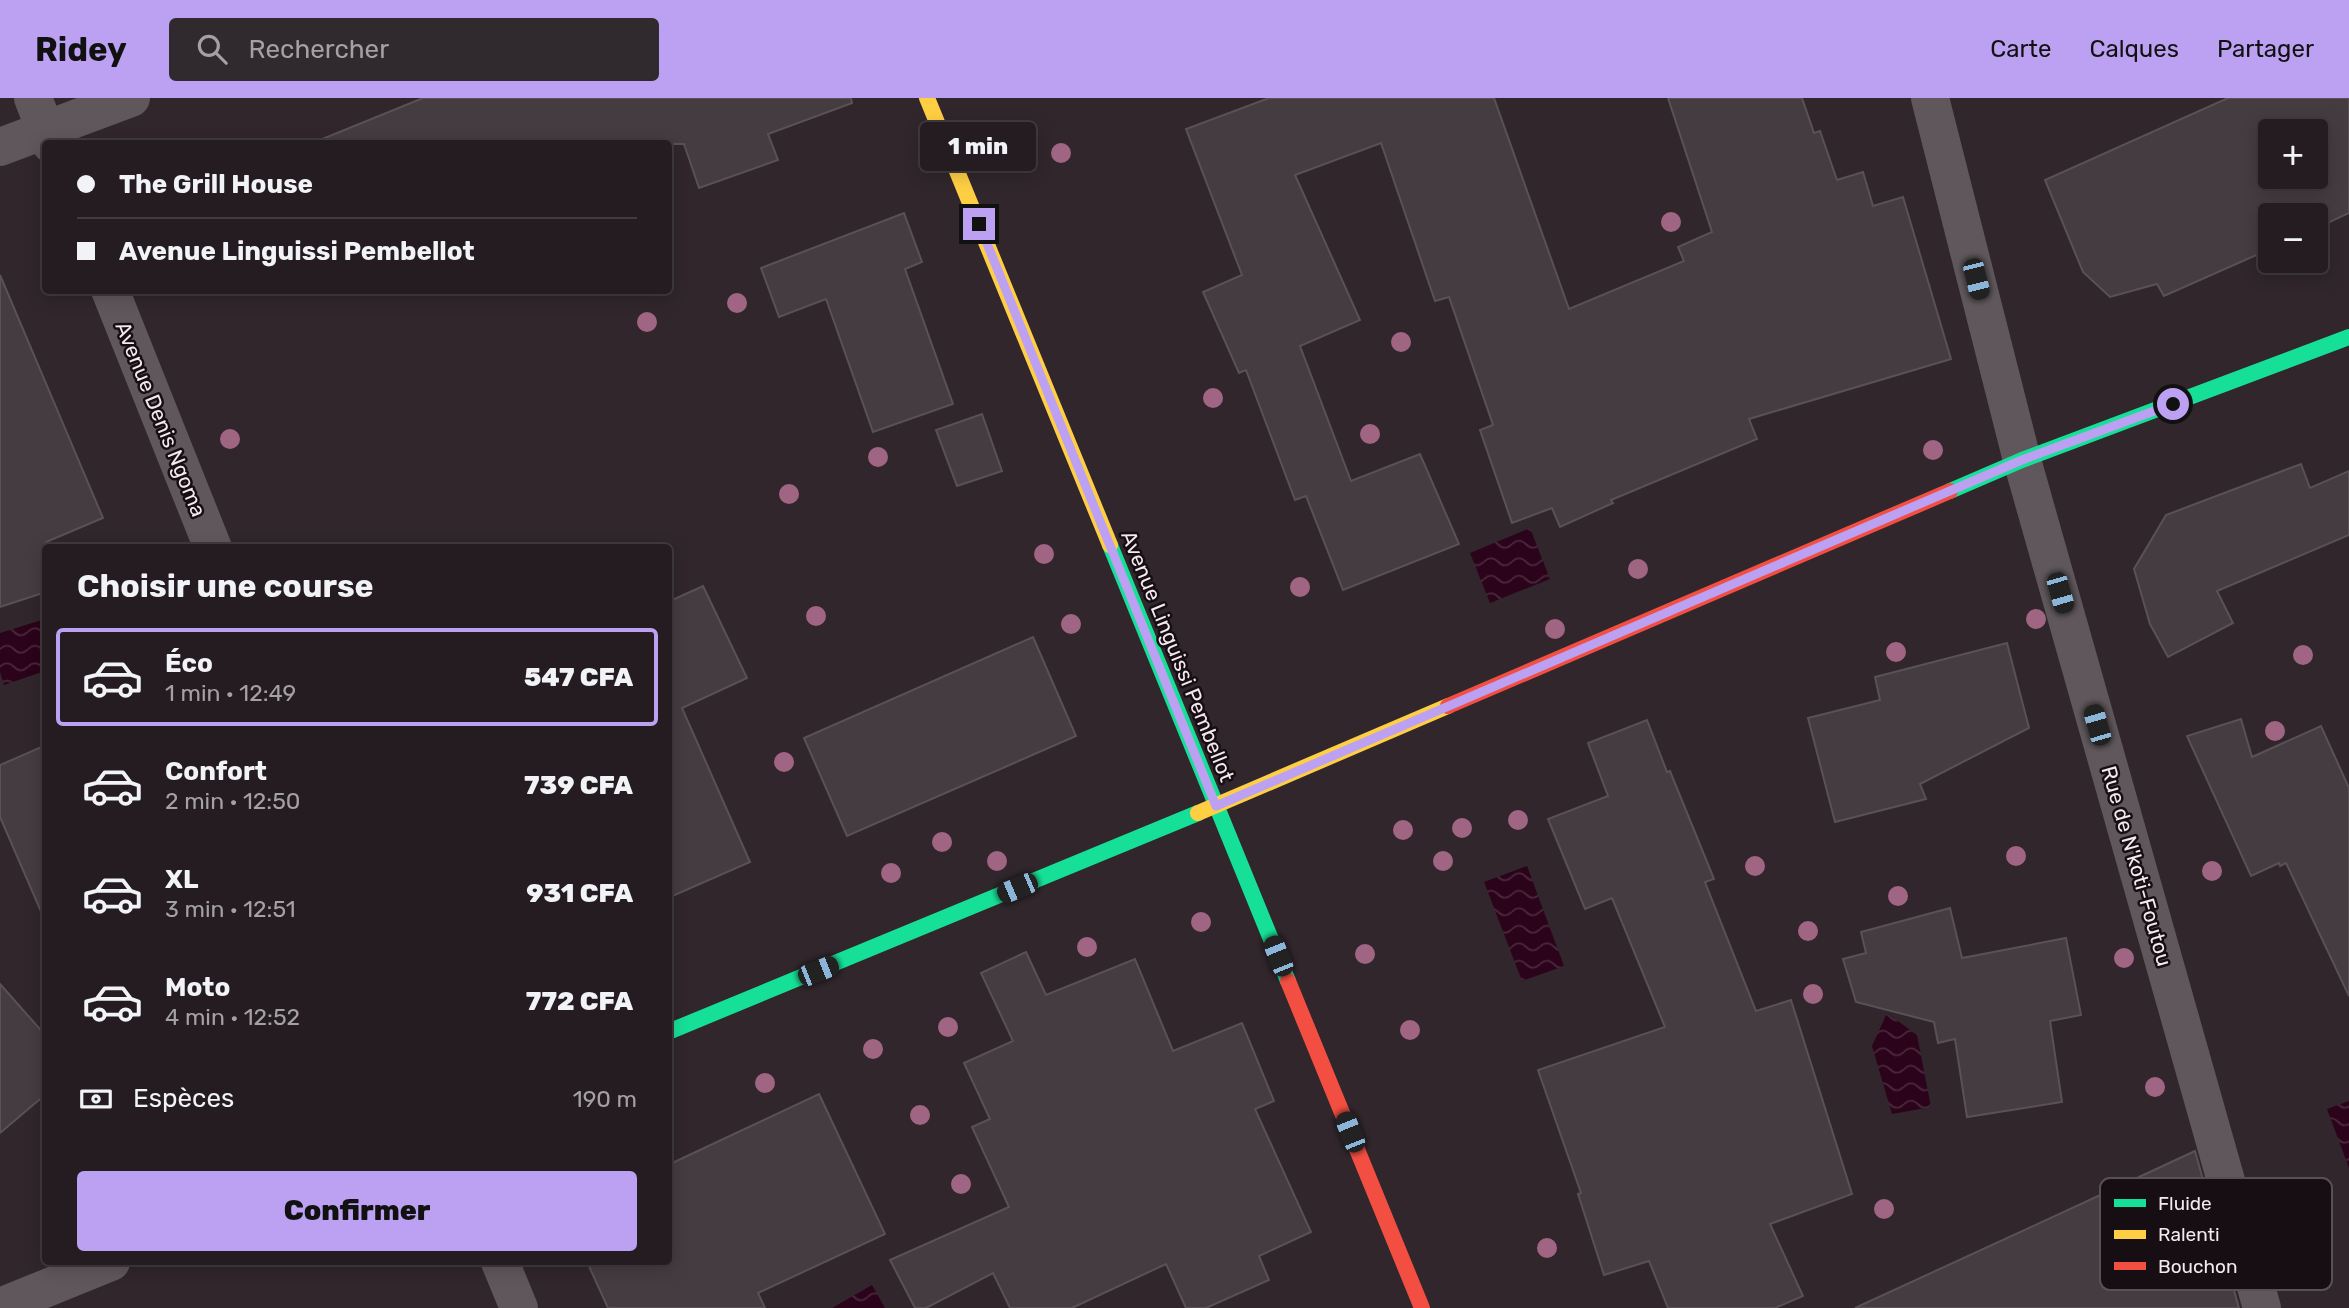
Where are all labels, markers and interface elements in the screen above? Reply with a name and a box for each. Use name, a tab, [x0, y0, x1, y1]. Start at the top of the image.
search box	[169, 18, 659, 81]
text: Ridey	[35, 30, 127, 69]
icon: search	[193, 30, 231, 68]
text: Rechercher	[249, 34, 389, 65]
text: Carte	[1990, 35, 2051, 63]
text: Calques	[2089, 35, 2179, 63]
text: Partager	[2217, 35, 2314, 63]
map controls	[2258, 119, 2328, 273]
button: +	[2258, 119, 2328, 189]
callout: 1 min	[921, 122, 1037, 172]
text: 1 min	[948, 132, 1008, 160]
text: The Grill House	[119, 169, 313, 200]
button: −	[2258, 203, 2328, 273]
route end	[963, 208, 995, 240]
text: Avenue Linguissi Pembellot	[119, 236, 475, 267]
car	[1961, 256, 1992, 302]
street label: Avenue Denis Ngoma	[110, 318, 212, 520]
route start	[2157, 388, 2189, 420]
street label: Avenue Linguissi Pembellot	[1116, 527, 1240, 785]
text: Choisir une course	[77, 567, 374, 605]
car	[2045, 570, 2076, 616]
icon: car	[81, 646, 144, 709]
text: Éco	[165, 648, 213, 679]
text: 547 CFA	[524, 662, 633, 693]
text: 1 min · 12:49	[165, 679, 296, 707]
car	[2082, 702, 2113, 748]
icon: car	[81, 754, 144, 817]
text: Confort	[165, 756, 267, 787]
street label: Rue de N'koti-Foutou	[2096, 763, 2178, 969]
text: 739 CFA	[524, 770, 633, 801]
text: 2 min · 12:50	[165, 787, 300, 815]
icon: car	[81, 862, 144, 925]
text: XL	[165, 864, 198, 895]
car	[994, 870, 1041, 906]
text: 931 CFA	[526, 878, 633, 909]
text: 3 min · 12:51	[165, 895, 296, 923]
car	[1261, 933, 1296, 979]
car	[795, 953, 842, 989]
icon: car	[81, 970, 144, 1033]
text: Moto	[165, 972, 230, 1003]
text: 772 CFA	[526, 986, 633, 1017]
text: 4 min · 12:52	[165, 1003, 300, 1031]
icon: cash	[77, 1080, 115, 1118]
text: Espèces	[133, 1083, 234, 1114]
text: 190 m	[573, 1085, 637, 1113]
car	[1333, 1109, 1368, 1155]
button: Confirmer	[77, 1171, 637, 1251]
legend	[2100, 1178, 2332, 1290]
text: Fluide	[2158, 1192, 2212, 1215]
text: Ralenti	[2158, 1223, 2220, 1246]
text: Bouchon	[2158, 1255, 2238, 1278]

